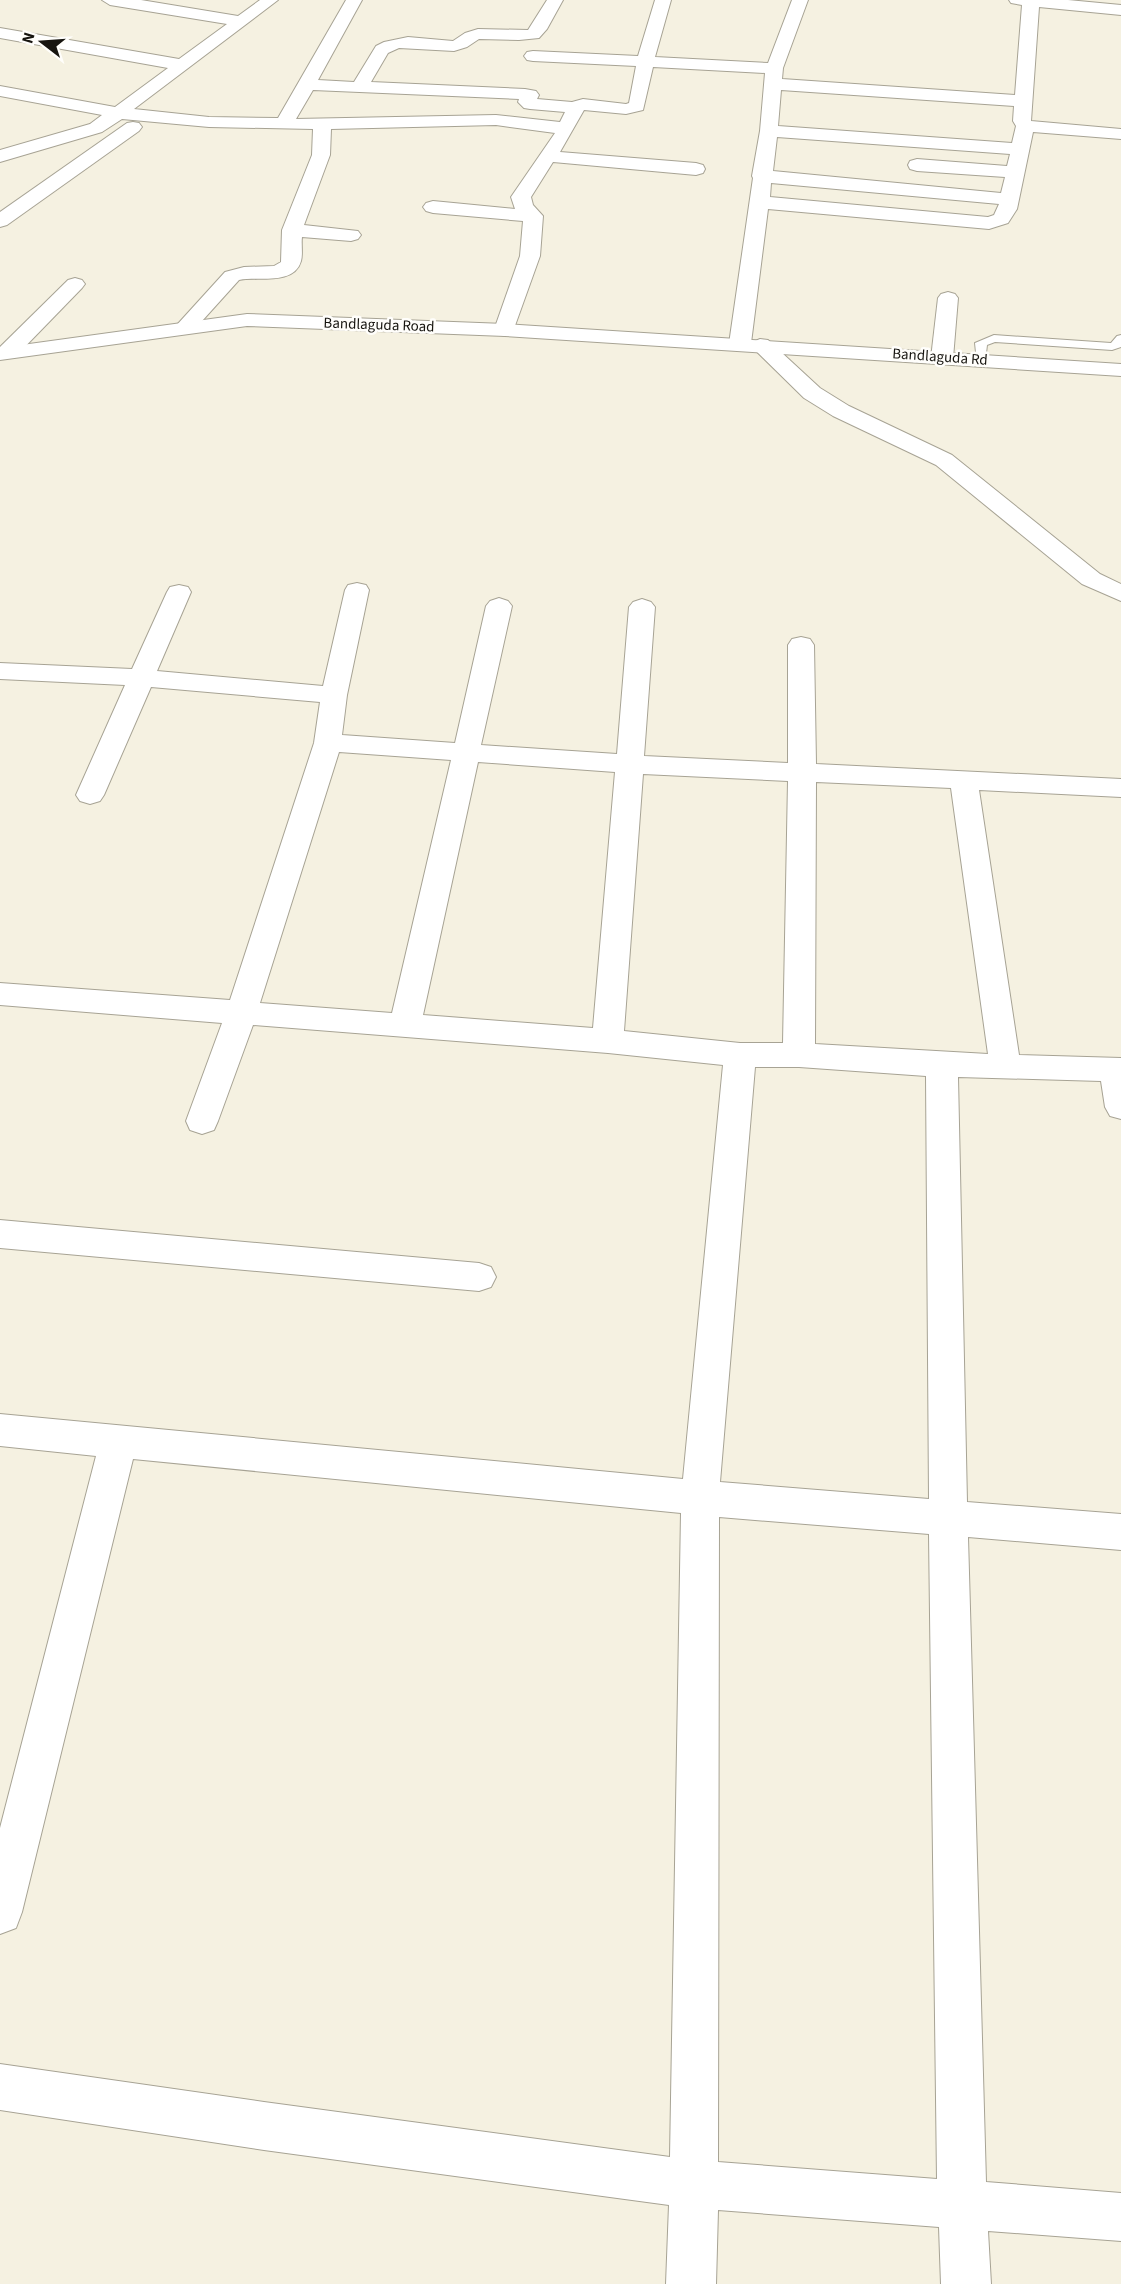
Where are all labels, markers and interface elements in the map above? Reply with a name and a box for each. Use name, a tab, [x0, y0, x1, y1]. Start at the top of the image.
north arrow	[12, 12, 72, 72]
text: N	[17, 30, 41, 46]
street label: Bandlaguda Road	[323, 313, 435, 337]
street label: Bandlaguda Rd	[892, 343, 988, 371]

